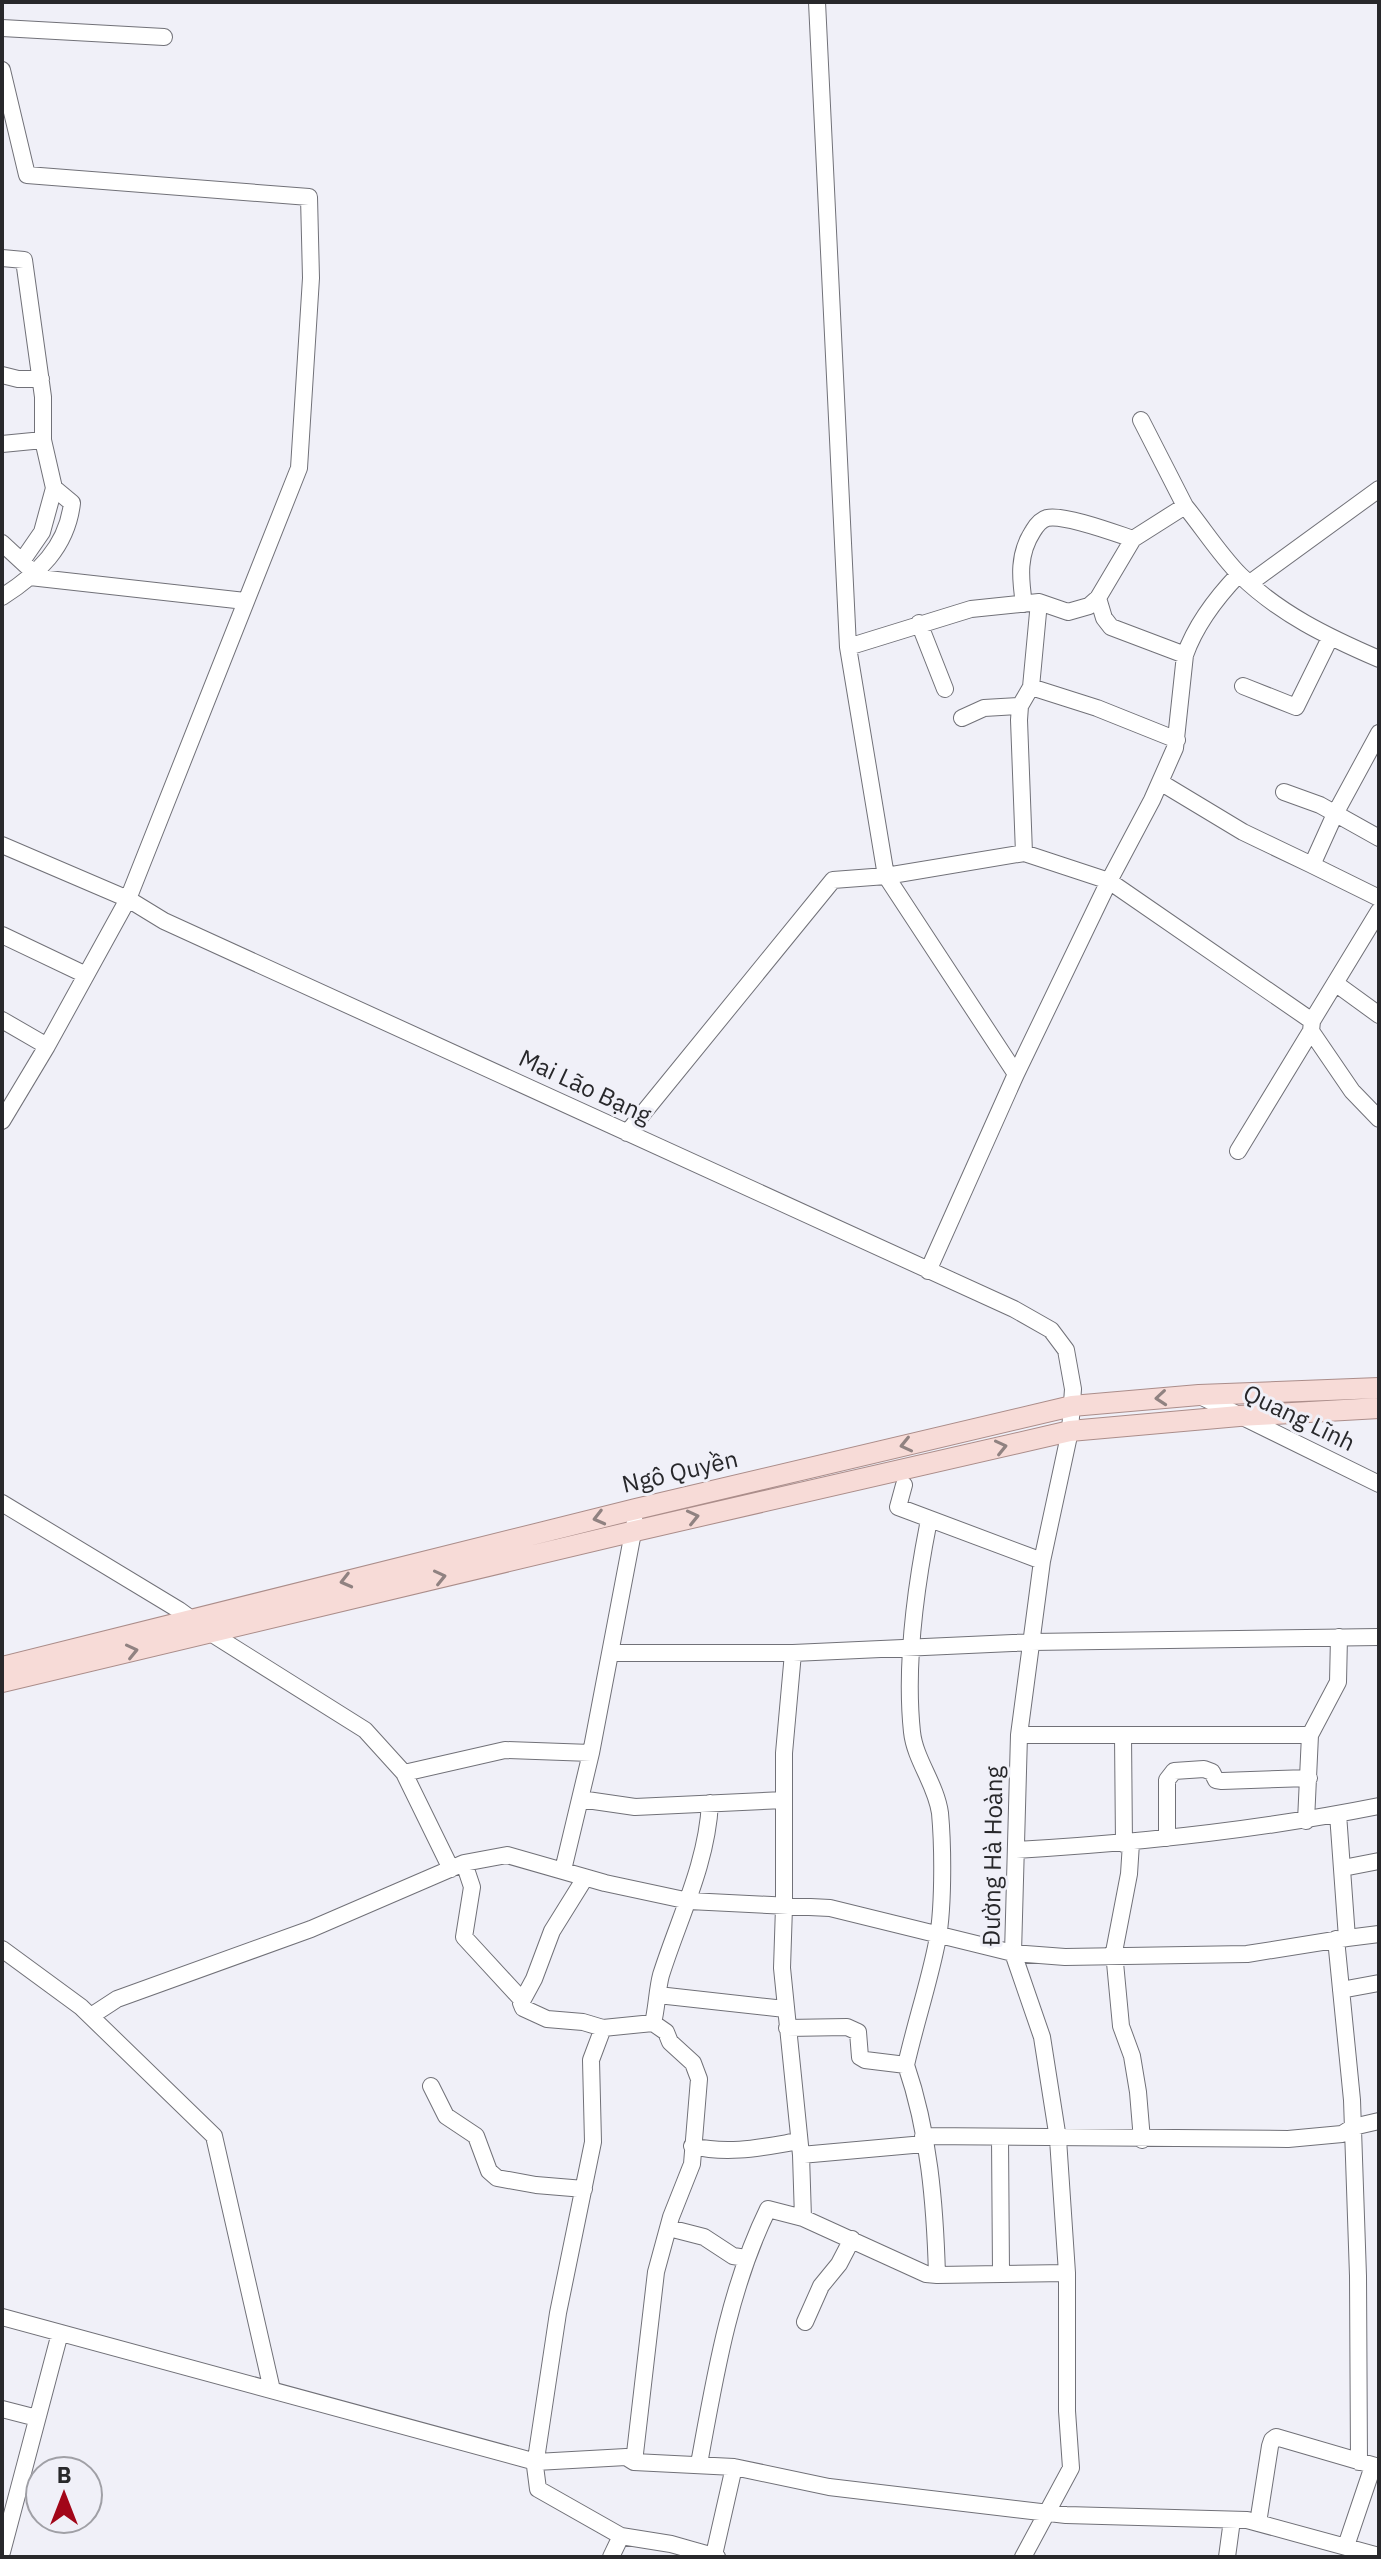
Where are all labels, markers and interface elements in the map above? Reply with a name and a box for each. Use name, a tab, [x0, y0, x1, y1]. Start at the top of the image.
street label: Mai Lão Bạng	[514, 1041, 657, 1131]
street label: Quang Lĩnh	[1238, 1376, 1361, 1458]
one-way arrow	[1154, 1390, 1167, 1407]
one-way arrow	[900, 1436, 914, 1453]
one-way arrow	[993, 1439, 1007, 1456]
street label: Ngô Quyền	[619, 1442, 741, 1500]
one-way arrow	[592, 1509, 606, 1526]
one-way arrow	[685, 1510, 699, 1527]
one-way arrow	[432, 1570, 446, 1587]
one-way arrow	[340, 1571, 354, 1588]
one-way arrow	[125, 1643, 139, 1660]
street label: Đường Hà Hoàng	[974, 1765, 1010, 1946]
north arrow	[24, 2455, 104, 2535]
text: B	[57, 2460, 71, 2489]

